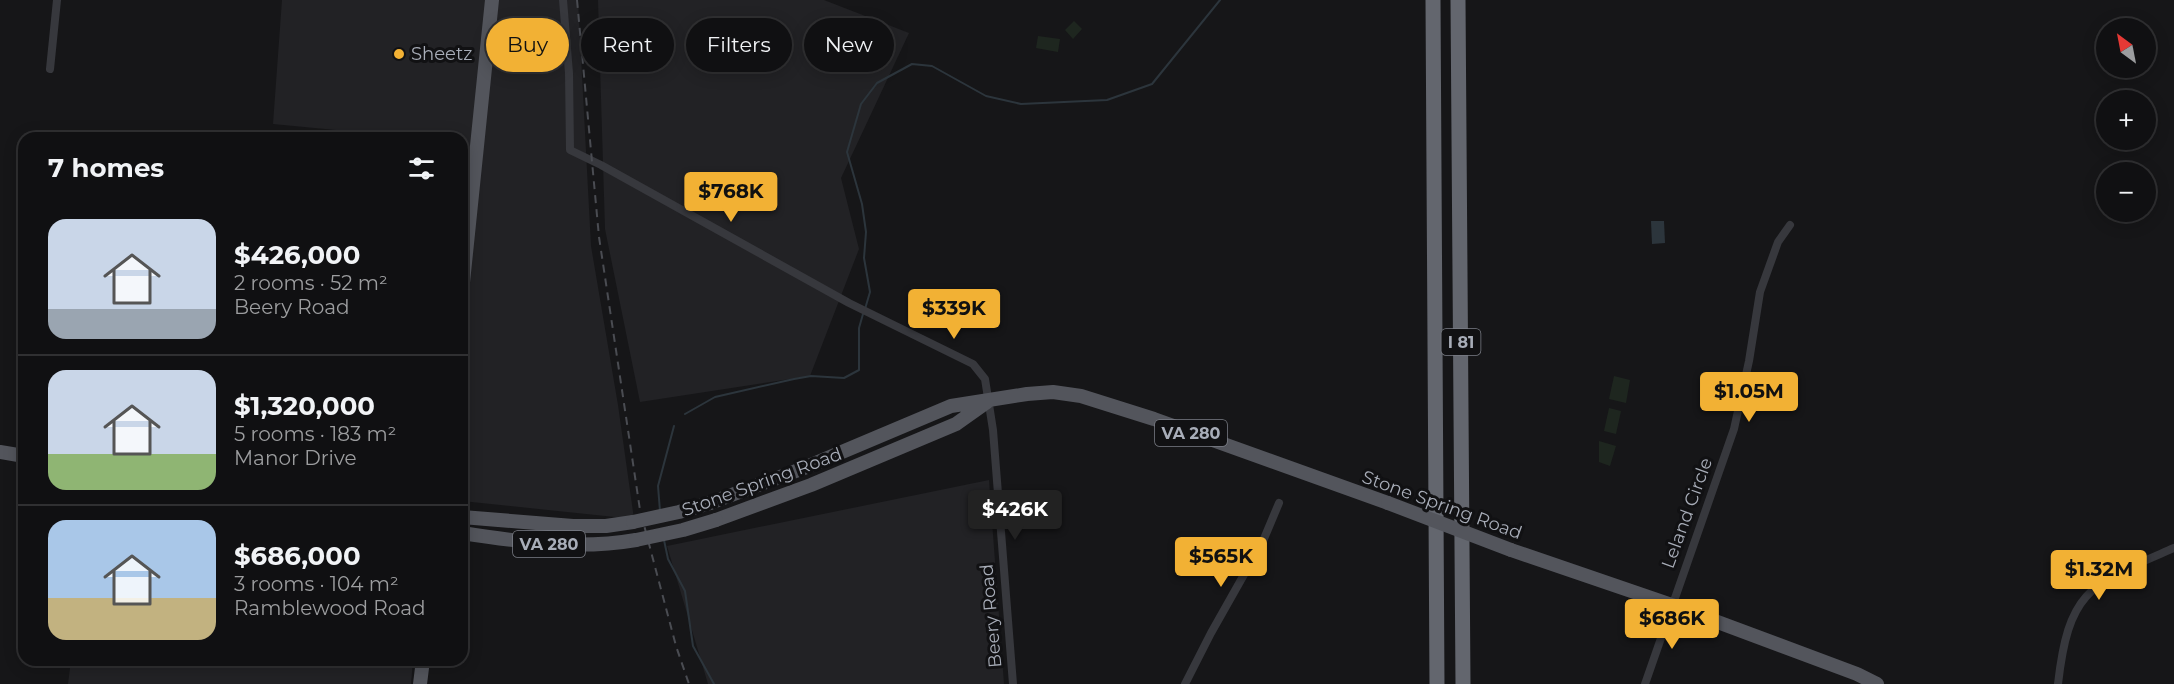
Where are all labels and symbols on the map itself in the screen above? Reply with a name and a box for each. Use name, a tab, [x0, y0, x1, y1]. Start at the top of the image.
north arrow	[2096, 18, 2156, 78]
place label: Sheetz	[411, 43, 473, 65]
marker: Sheetz	[392, 47, 406, 61]
pin: $768K	[689, 172, 773, 223]
pin: $339K	[912, 289, 996, 340]
road number: I 81	[1442, 329, 1480, 355]
pin: $1.05M	[1700, 372, 1798, 423]
road number: VA 280	[1155, 420, 1227, 446]
street label: Stone Spring Road	[679, 443, 845, 521]
street label: Leland Circle	[1657, 455, 1717, 571]
street label: Stone Spring Road	[1359, 466, 1525, 544]
pin: $426K	[973, 490, 1057, 541]
road number: VA 280	[513, 531, 585, 557]
pin: $565K	[1179, 537, 1263, 588]
pin: $1.32M	[2050, 550, 2148, 601]
street label: Beery Road	[976, 563, 1006, 669]
pin: $686K	[1630, 599, 1714, 650]

